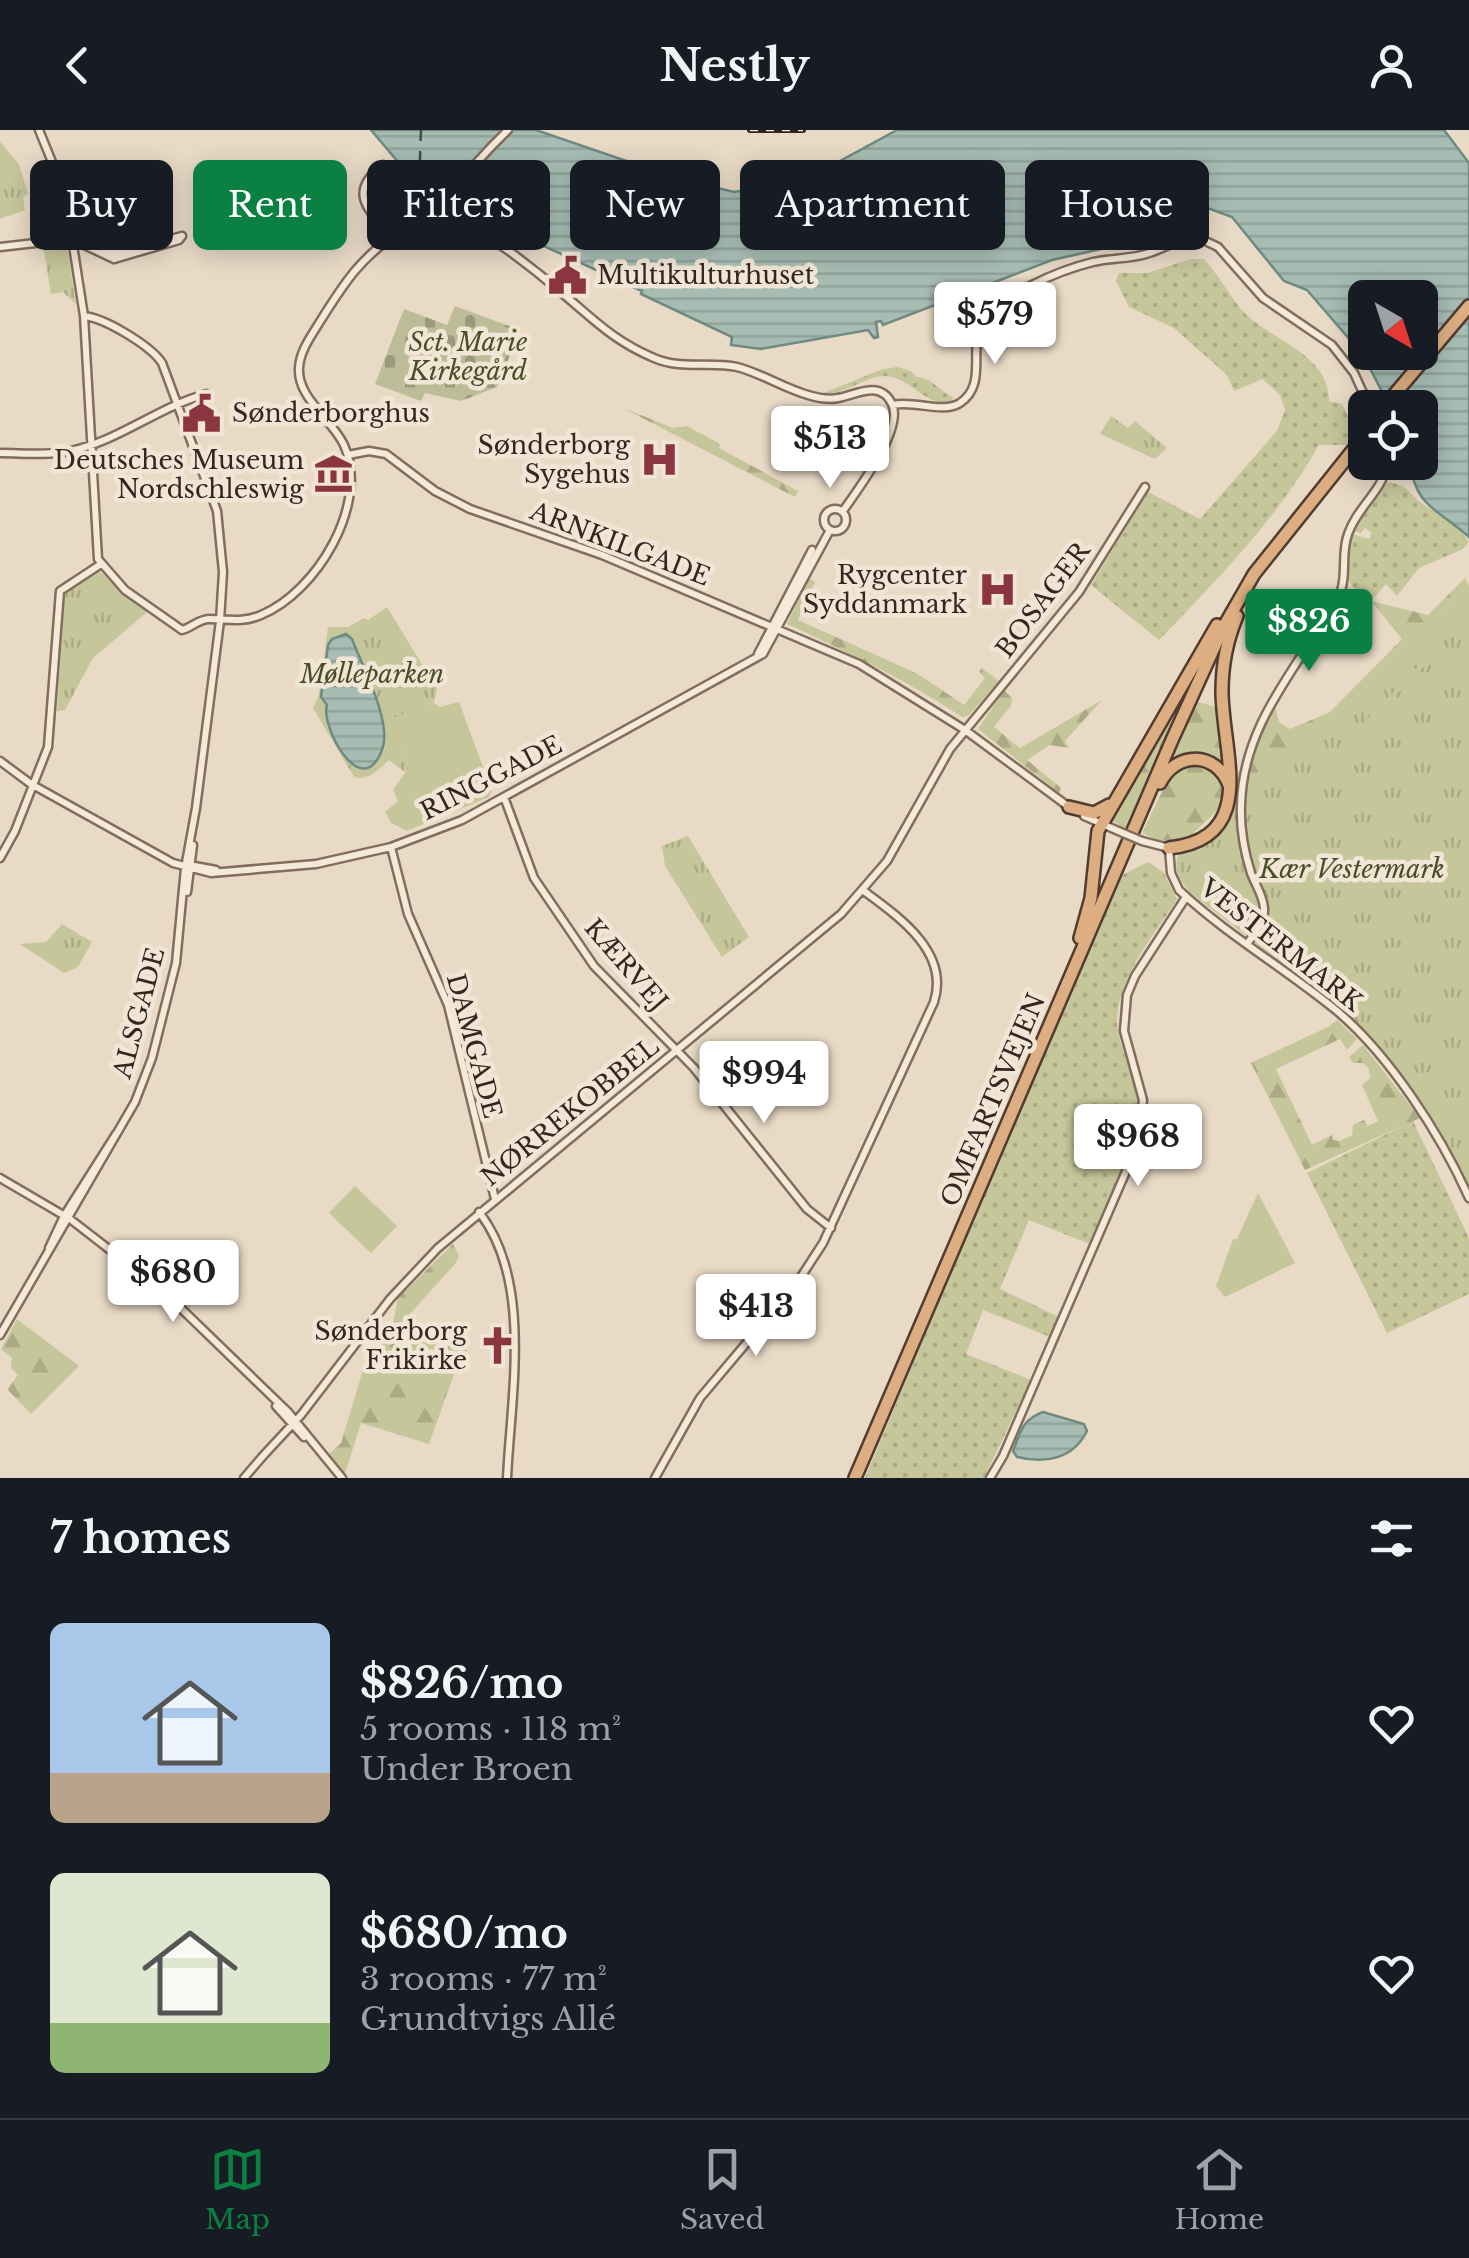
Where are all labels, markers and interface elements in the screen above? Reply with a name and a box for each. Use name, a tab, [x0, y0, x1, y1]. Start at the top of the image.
text: Nestly	[659, 37, 810, 93]
icon: back	[50, 38, 105, 93]
icon: person	[1364, 38, 1419, 93]
chip: Buy	[30, 160, 173, 250]
chip: Rent	[193, 160, 347, 250]
chip: Filters	[367, 160, 550, 250]
chip: New	[570, 160, 720, 250]
chip: Apartment	[740, 160, 1005, 250]
chip: House	[1025, 160, 1209, 250]
public building icon: Multikulturhuset	[546, 254, 588, 296]
place label: Multikulturhuset	[597, 260, 815, 291]
north arrow	[1348, 280, 1438, 370]
map controls	[1348, 280, 1438, 480]
pin: $579	[936, 282, 1054, 367]
text: $579	[956, 294, 1034, 334]
park label: Sct. Marie Kirkegård	[408, 327, 528, 387]
button: locate	[1348, 390, 1438, 480]
public building icon: Sønderborghus	[181, 392, 223, 434]
place label: Sønderborghus	[232, 398, 430, 429]
pin: $513	[771, 406, 889, 491]
text: $513	[793, 418, 867, 458]
place label: Sønderborg Sygehus	[478, 430, 631, 490]
hospital icon: Sønderborg Sygehus	[639, 438, 681, 480]
place label: Deutsches Museum Nordschleswig	[54, 445, 305, 505]
museum icon: Deutsches Museum Nordschleswig	[313, 453, 355, 495]
street label: ARNKILGADE	[525, 495, 714, 593]
street label: BOSAGER	[989, 535, 1097, 664]
place label: Rygcenter Syddanmark	[803, 560, 968, 620]
hospital icon: Rygcenter Syddanmark	[976, 568, 1018, 610]
pin: $826	[1250, 589, 1368, 674]
text: $826	[1267, 601, 1351, 641]
park label: Mølleparken	[299, 659, 444, 690]
street label: RINGGADE	[415, 729, 567, 827]
park label: Kær Vestermark	[1258, 854, 1445, 885]
street label: VESTERMARK	[1193, 871, 1369, 1018]
street label: KÆRVEJ	[578, 913, 674, 1017]
street label: ALSGADE	[106, 944, 171, 1083]
street label: DAMGADE	[440, 970, 508, 1122]
street label: OMFARTSVEJEN	[934, 989, 1052, 1211]
street label: NØRREKOBBEL	[475, 1031, 665, 1193]
pin: $994	[705, 1041, 823, 1126]
text: $994	[722, 1053, 807, 1093]
pin: $968	[1079, 1104, 1197, 1189]
text: $968	[1096, 1116, 1180, 1156]
pin: $680	[114, 1240, 232, 1325]
text: $680	[130, 1252, 216, 1292]
pin: $413	[697, 1274, 815, 1359]
text: $413	[718, 1286, 794, 1326]
place label: Sønderborg Frikirke	[315, 1316, 468, 1376]
church icon: Sønderborg Frikirke	[476, 1324, 518, 1366]
icon: filters	[1364, 1511, 1419, 1566]
text: 7 homes	[50, 1512, 231, 1564]
text: $826/mo	[360, 1657, 564, 1709]
icon: home	[130, 1663, 250, 1783]
icon: heart	[1364, 1696, 1419, 1751]
text: 5 rooms · 118 m²	[360, 1709, 621, 1749]
text: Under Broen	[360, 1749, 573, 1789]
text: $680/mo	[360, 1907, 568, 1959]
icon: home	[130, 1913, 250, 2033]
icon: heart	[1364, 1946, 1419, 2001]
text: 3 rooms · 77 m²	[360, 1959, 607, 1999]
text: Grundtvigs Allé	[360, 1999, 616, 2039]
tab: Map	[205, 2142, 270, 2237]
tab: Saved	[680, 2142, 764, 2237]
tab: Home	[1174, 2142, 1264, 2237]

